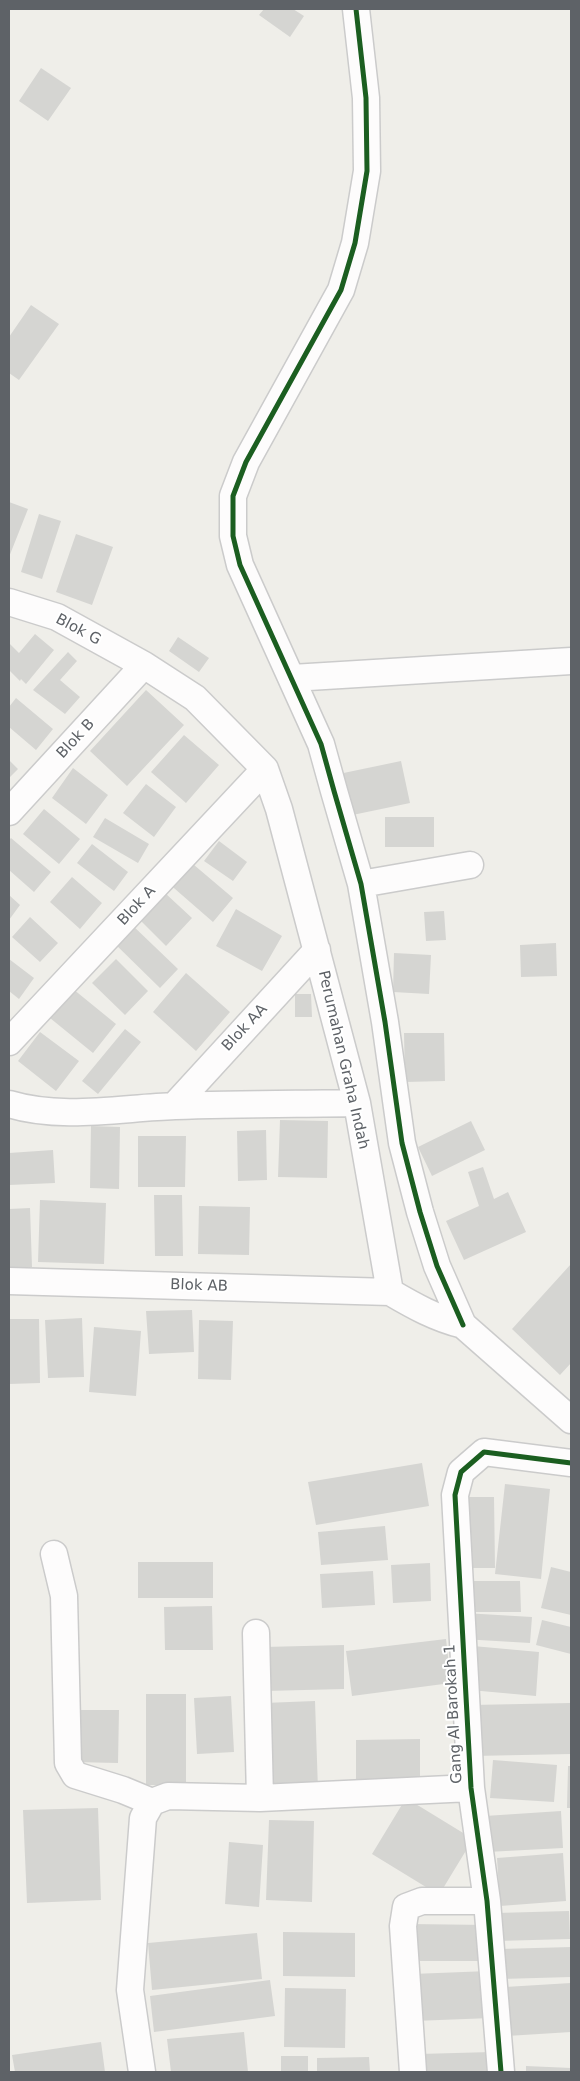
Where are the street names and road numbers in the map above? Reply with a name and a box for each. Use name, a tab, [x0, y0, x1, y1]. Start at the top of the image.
street label: Blok G	[52, 611, 104, 649]
street label: Blok B	[53, 716, 99, 762]
street label: Blok A	[114, 883, 160, 929]
street label: Perumahan Graha Indah	[314, 969, 372, 1151]
street label: Blok AA	[219, 1001, 271, 1055]
street label: Blok AB	[170, 1276, 228, 1296]
street label: Gang Al Barokah 1	[441, 1644, 467, 1784]

